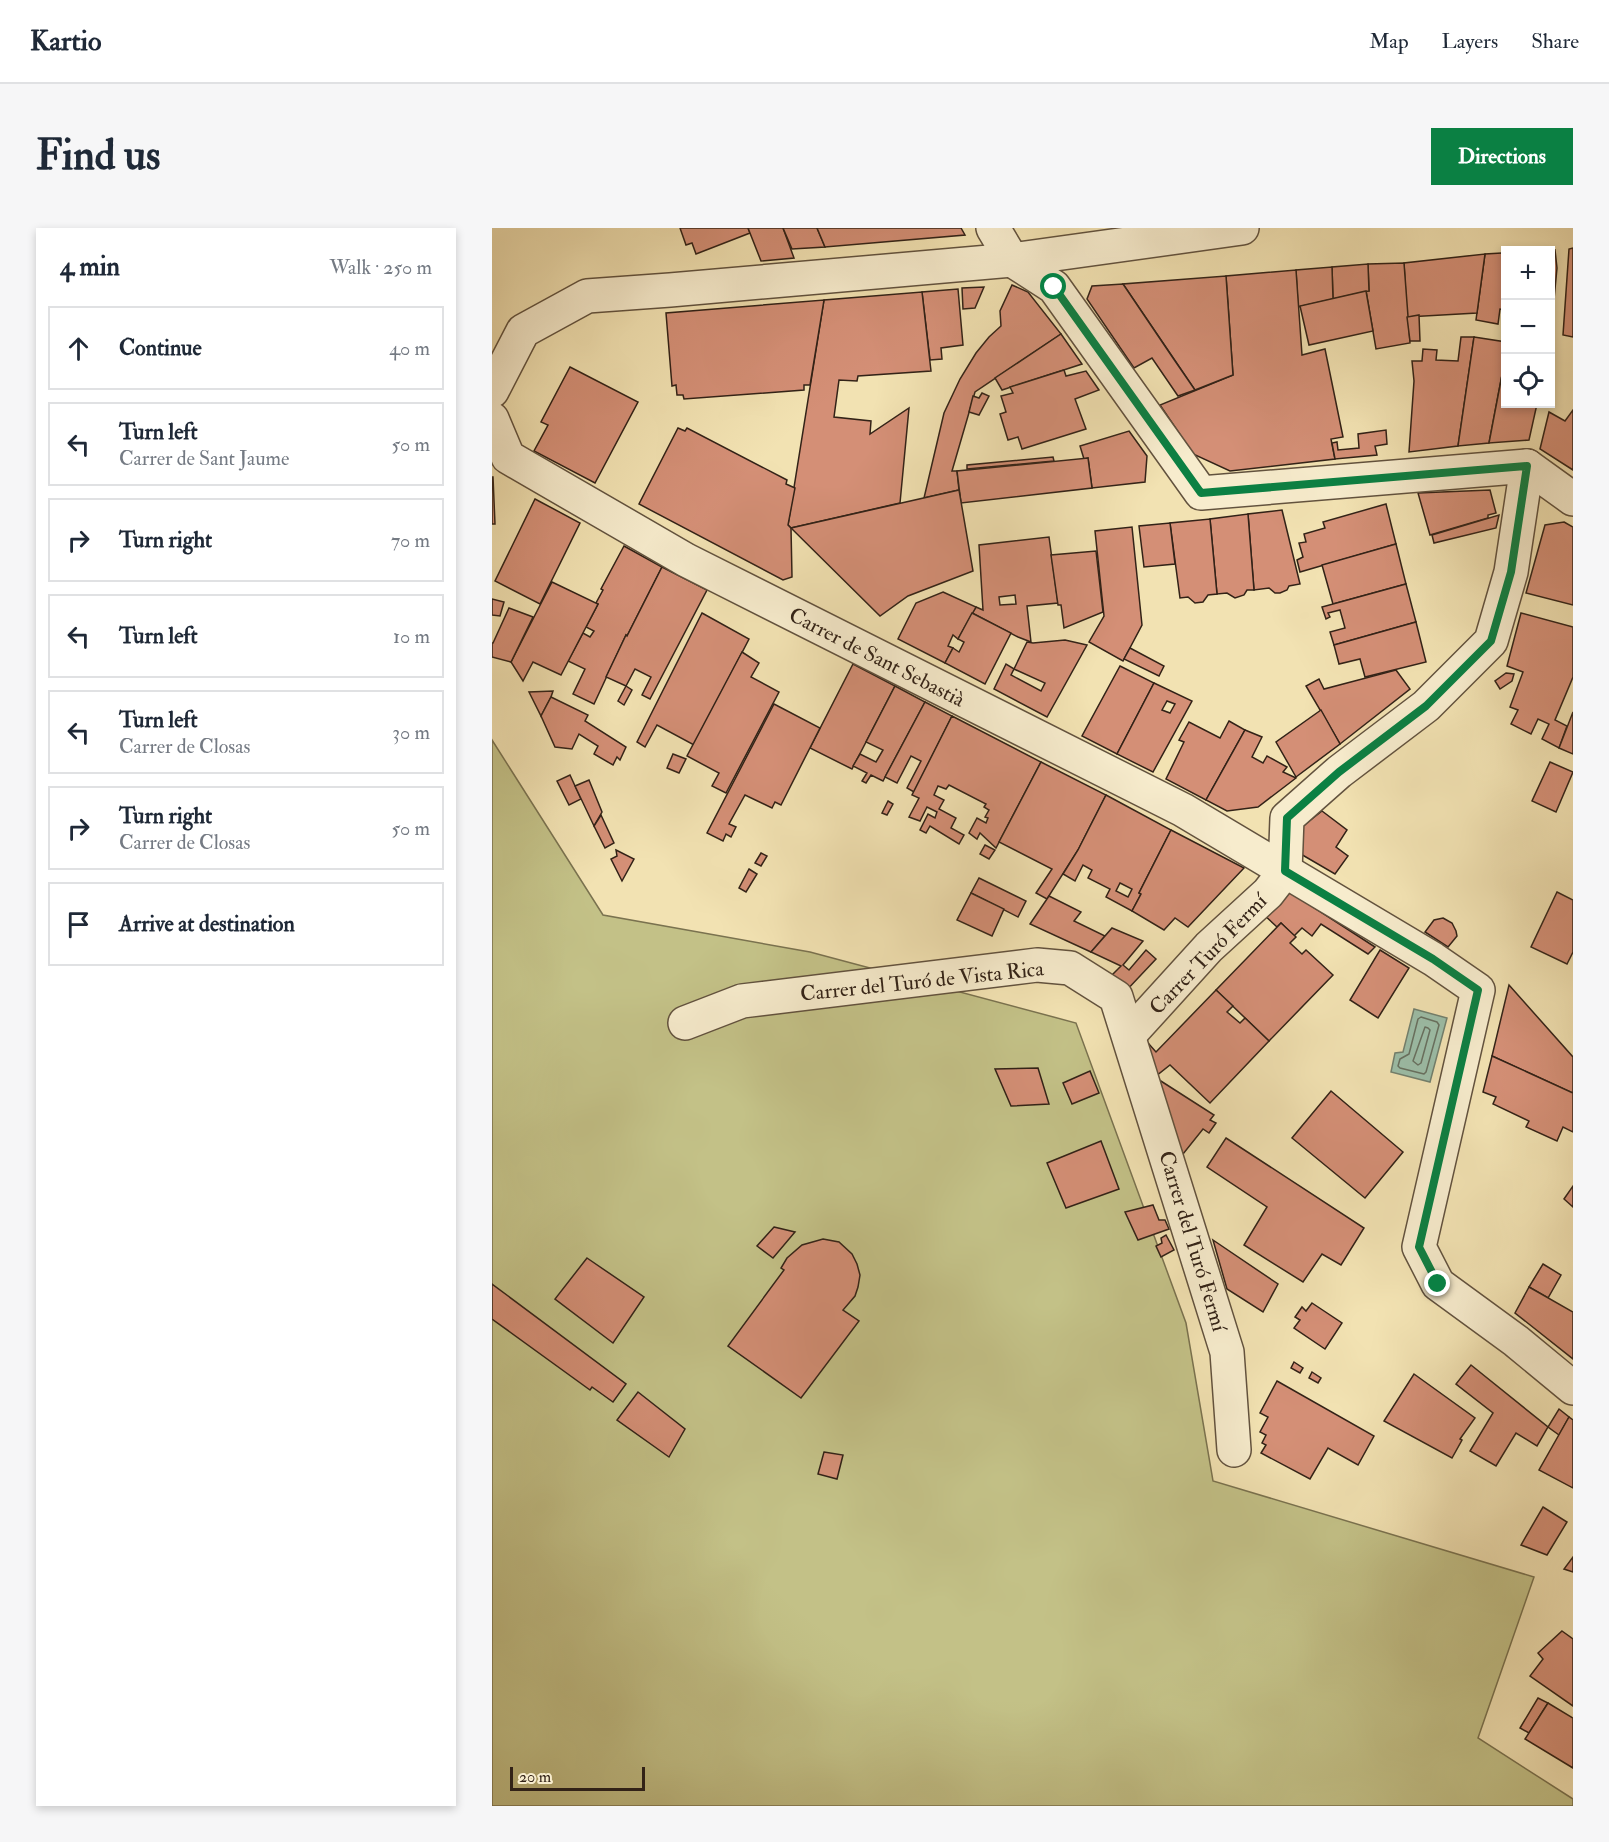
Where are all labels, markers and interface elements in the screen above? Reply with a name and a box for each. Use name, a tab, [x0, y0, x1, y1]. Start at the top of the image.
text: Kartio	[30, 24, 101, 59]
text: Map	[1369, 28, 1409, 55]
text: Layers	[1442, 28, 1498, 55]
text: Share	[1531, 28, 1579, 55]
button: Directions	[1431, 128, 1573, 185]
text: Find us	[36, 130, 160, 182]
map controls	[1501, 246, 1555, 408]
button: +	[1501, 246, 1555, 300]
text: 4 min	[60, 251, 120, 283]
text: Walk · 250 m	[329, 255, 432, 280]
route start	[1040, 273, 1066, 299]
button: −	[1501, 300, 1555, 354]
icon: ahead	[62, 332, 95, 365]
text: Continue	[119, 334, 202, 362]
text: 40 m	[389, 336, 430, 361]
button: locate	[1501, 354, 1555, 408]
text: Turn left	[119, 418, 198, 446]
icon: left	[62, 428, 95, 461]
text: 50 m	[391, 432, 430, 457]
text: Carrer de Sant Jaume	[119, 446, 289, 471]
icon: right	[62, 524, 95, 557]
text: Turn right	[119, 526, 212, 554]
text: 70 m	[391, 528, 430, 553]
street label: Carrer de Sant Sebastià	[784, 601, 970, 714]
icon: left	[62, 620, 95, 653]
text: Turn left	[119, 622, 198, 650]
text: 10 m	[393, 624, 430, 649]
text: Turn left	[119, 706, 198, 734]
icon: left	[62, 716, 95, 749]
text: 30 m	[392, 720, 430, 745]
text: Carrer de Closas	[119, 734, 250, 759]
text: Turn right	[119, 802, 212, 830]
icon: right	[62, 812, 95, 845]
text: 50 m	[391, 816, 430, 841]
text: Carrer de Closas	[119, 830, 250, 855]
street label: Carrer Turó Fermí	[1144, 887, 1274, 1021]
icon: arrive	[62, 908, 95, 941]
text: Arrive at destination	[119, 910, 295, 938]
street label: Carrer del Turó de Vista Rica	[799, 955, 1045, 1008]
street label: Carrer del Turó Fermí	[1152, 1148, 1233, 1336]
route end	[1424, 1270, 1450, 1296]
scale bar	[510, 1764, 645, 1792]
text: 20 m	[519, 1767, 551, 1787]

